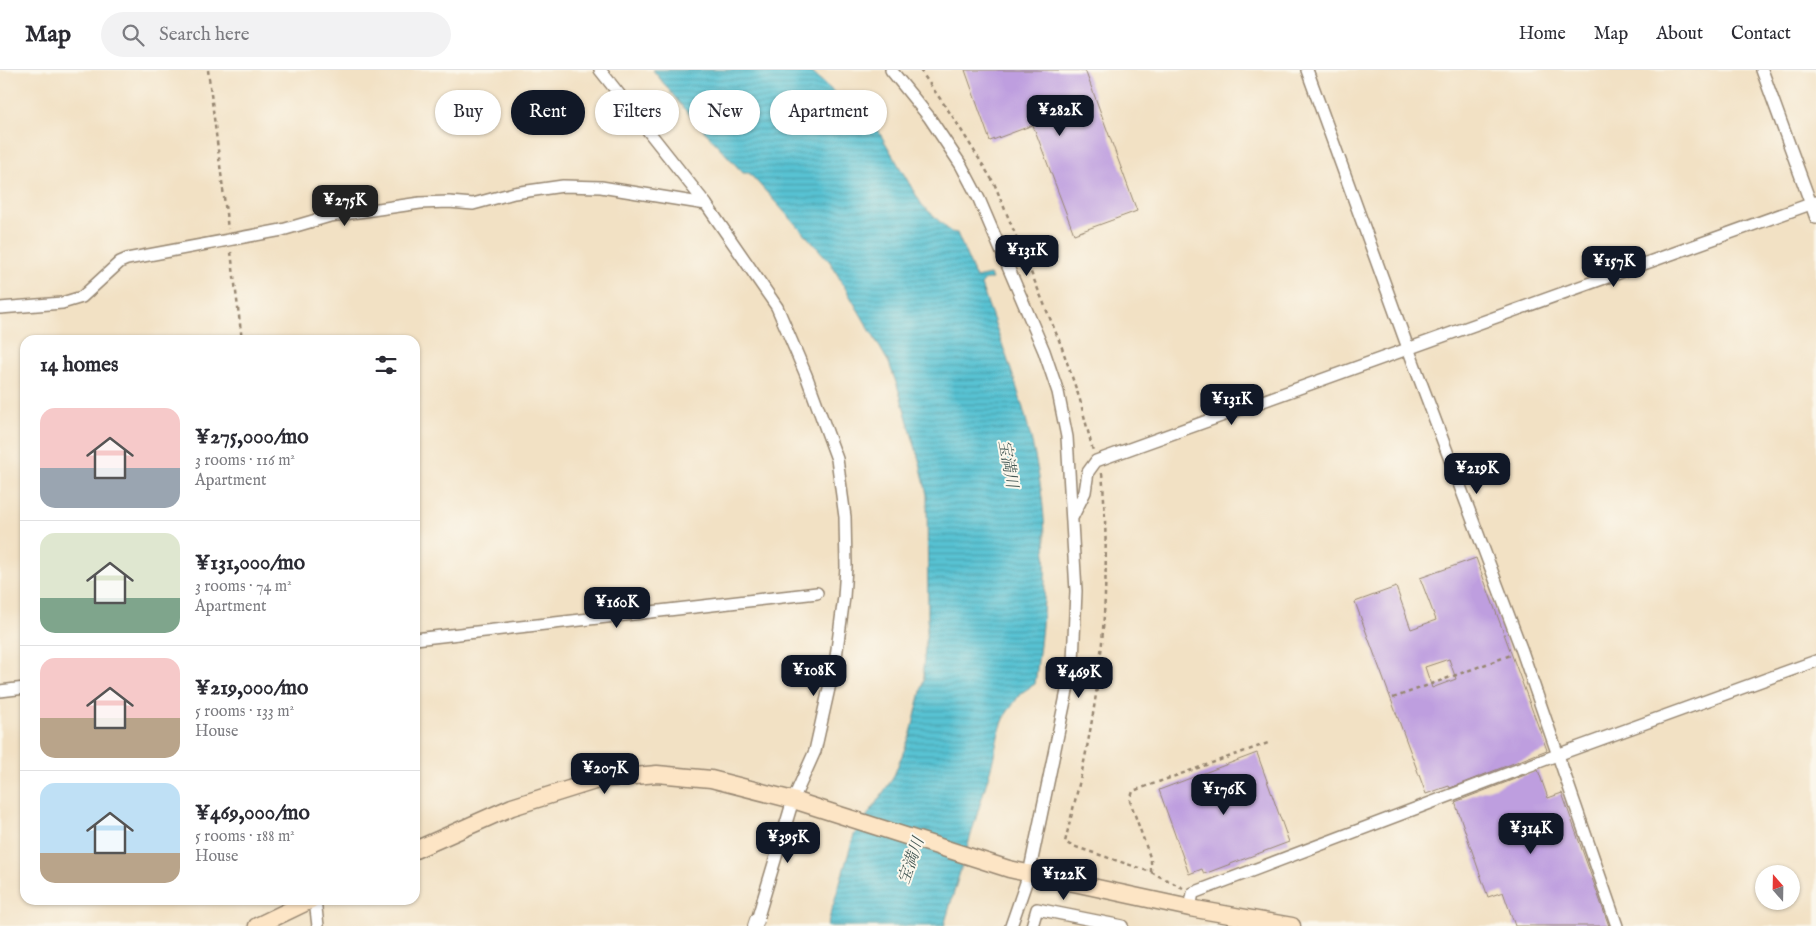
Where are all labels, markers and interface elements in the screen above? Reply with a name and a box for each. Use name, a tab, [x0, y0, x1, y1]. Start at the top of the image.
search box	[101, 12, 451, 57]
text: Map	[25, 19, 71, 50]
icon: search	[119, 21, 147, 49]
text: Search here	[159, 23, 250, 47]
text: Home	[1519, 23, 1566, 46]
text: Map	[1594, 23, 1628, 46]
text: About	[1656, 23, 1703, 46]
text: Contact	[1731, 23, 1791, 46]
chip: Buy	[435, 90, 501, 135]
chip: Rent	[511, 90, 585, 135]
chip: Filters	[595, 90, 679, 135]
chip: New	[689, 90, 760, 135]
chip: Apartment	[770, 90, 887, 135]
pin: ¥282K	[1025, 94, 1095, 137]
text: ¥282K	[1038, 101, 1082, 121]
pin: ¥275K	[310, 184, 380, 227]
text: ¥275K	[323, 191, 367, 211]
pin: ¥131K	[992, 234, 1062, 277]
text: ¥131K	[1006, 241, 1048, 261]
pin: ¥157K	[1579, 246, 1649, 288]
text: ¥157K	[1593, 252, 1635, 272]
icon: filters	[372, 351, 400, 379]
text: 14 homes	[40, 352, 118, 379]
pin: ¥131K	[1197, 384, 1267, 426]
text: ¥131K	[1211, 390, 1253, 410]
text: ¥275,000/mo	[195, 424, 309, 451]
icon: home	[80, 428, 140, 488]
water label: 宝満川	[993, 439, 1021, 491]
text: 3 rooms · 116 m²	[195, 451, 295, 471]
pin: ¥219K	[1442, 452, 1512, 495]
text: ¥219K	[1455, 459, 1499, 479]
text: Apartment	[195, 471, 266, 491]
text: ¥131,000/mo	[195, 550, 305, 577]
icon: home	[80, 553, 140, 613]
text: 3 rooms · 74 m²	[195, 577, 292, 597]
pin: ¥160K	[582, 586, 652, 629]
text: ¥160K	[595, 593, 639, 613]
text: Apartment	[195, 597, 266, 617]
pin: ¥108K	[779, 654, 849, 697]
pin: ¥469K	[1044, 656, 1114, 699]
text: ¥108K	[792, 661, 836, 681]
text: ¥469K	[1057, 663, 1101, 683]
text: ¥219,000/mo	[195, 675, 308, 702]
icon: home	[80, 678, 140, 738]
text: 5 rooms · 133 m²	[195, 702, 294, 722]
text: House	[195, 722, 238, 742]
pin: ¥207K	[570, 752, 640, 795]
text: ¥207K	[582, 759, 628, 779]
pin: ¥176K	[1189, 774, 1259, 816]
text: ¥176K	[1202, 780, 1246, 800]
text: ¥469,000/mo	[195, 800, 310, 827]
icon: home	[80, 803, 140, 863]
pin: ¥314K	[1496, 812, 1566, 855]
text: ¥314K	[1509, 819, 1553, 839]
pin: ¥395K	[753, 822, 823, 864]
text: 5 rooms · 188 m²	[195, 827, 295, 847]
text: ¥395K	[767, 828, 809, 848]
water label: 宝満川	[895, 833, 930, 887]
text: House	[195, 847, 238, 867]
pin: ¥122K	[1029, 858, 1099, 901]
text: ¥122K	[1042, 865, 1086, 885]
north arrow	[1755, 865, 1800, 910]
map controls	[1755, 865, 1800, 910]

